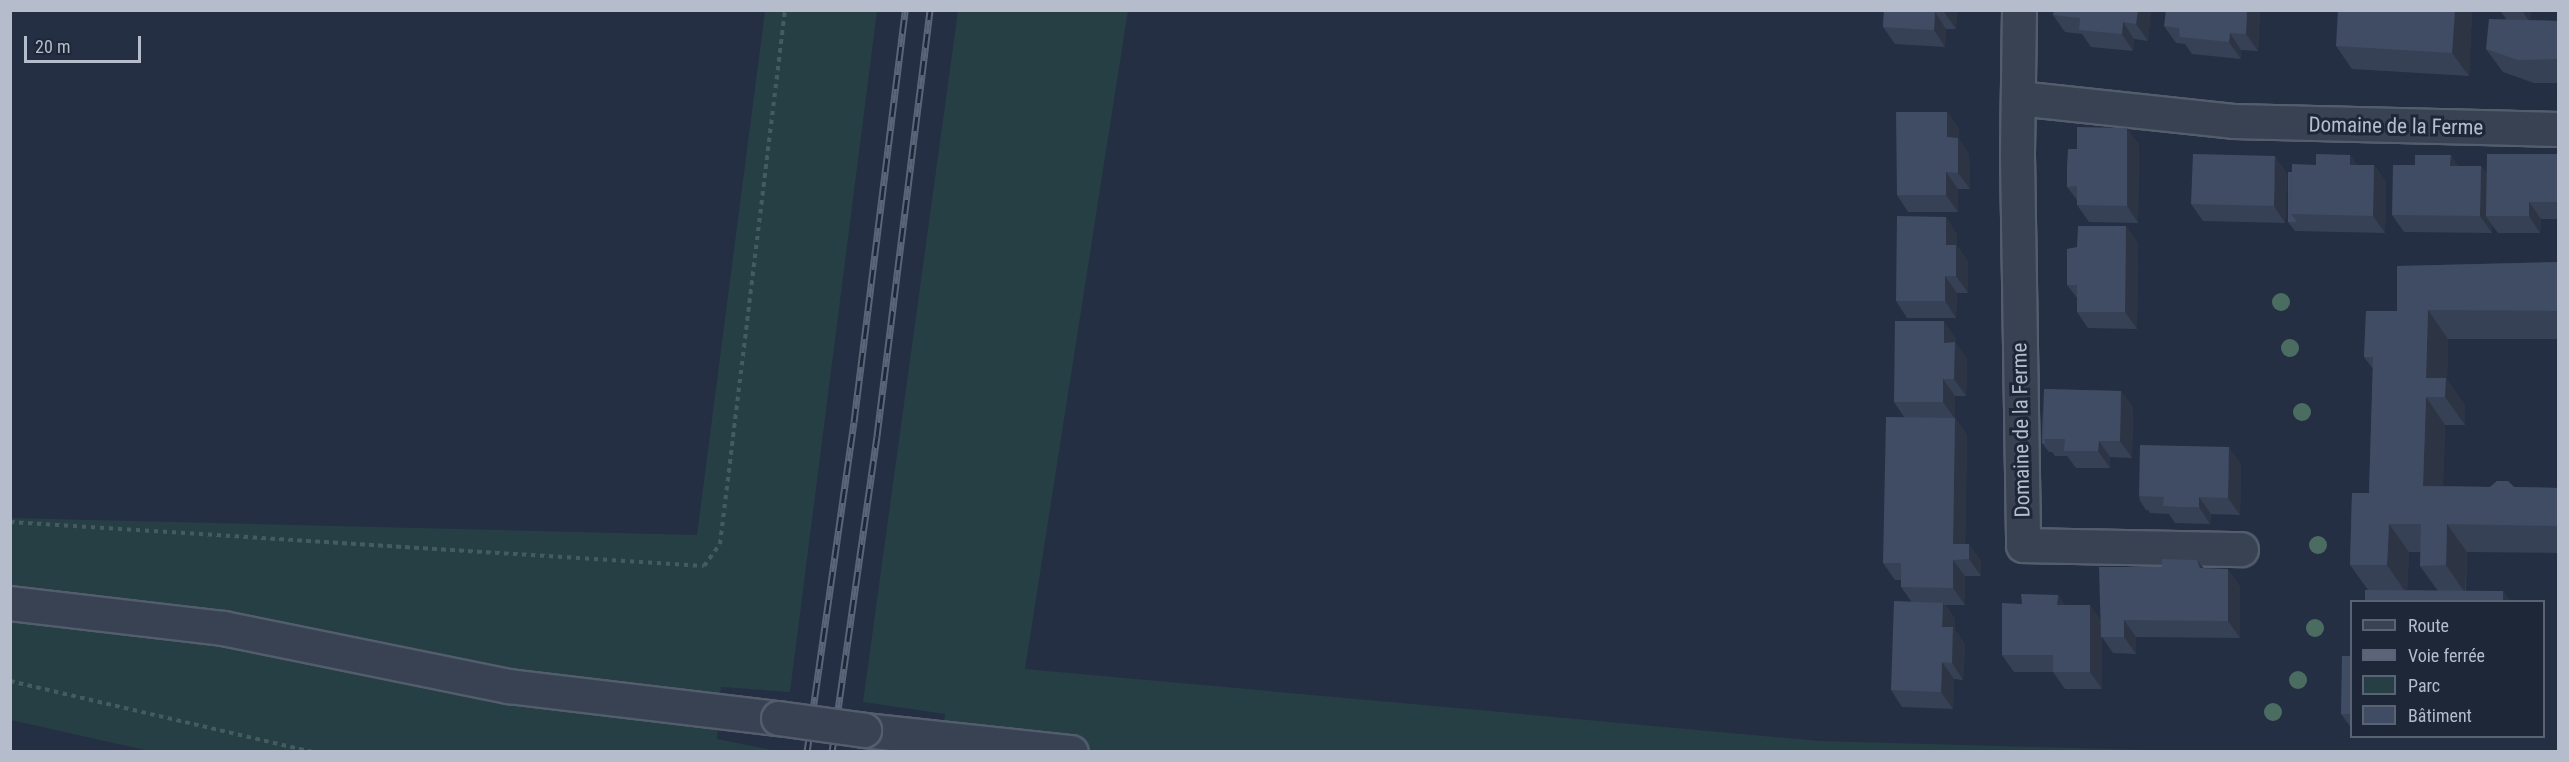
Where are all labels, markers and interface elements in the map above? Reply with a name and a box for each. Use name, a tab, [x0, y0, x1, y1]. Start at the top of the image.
scale bar	[27, 24, 144, 62]
text: 20 m	[35, 36, 70, 57]
street label: Domaine de la Ferme	[2308, 112, 2484, 140]
street label: Domaine de la Ferme	[2007, 342, 2035, 518]
legend	[2350, 600, 2545, 738]
text: Route	[2408, 615, 2449, 636]
text: Voie ferrée	[2408, 645, 2485, 666]
text: Parc	[2408, 675, 2440, 696]
text: Bâtiment	[2408, 705, 2472, 726]

